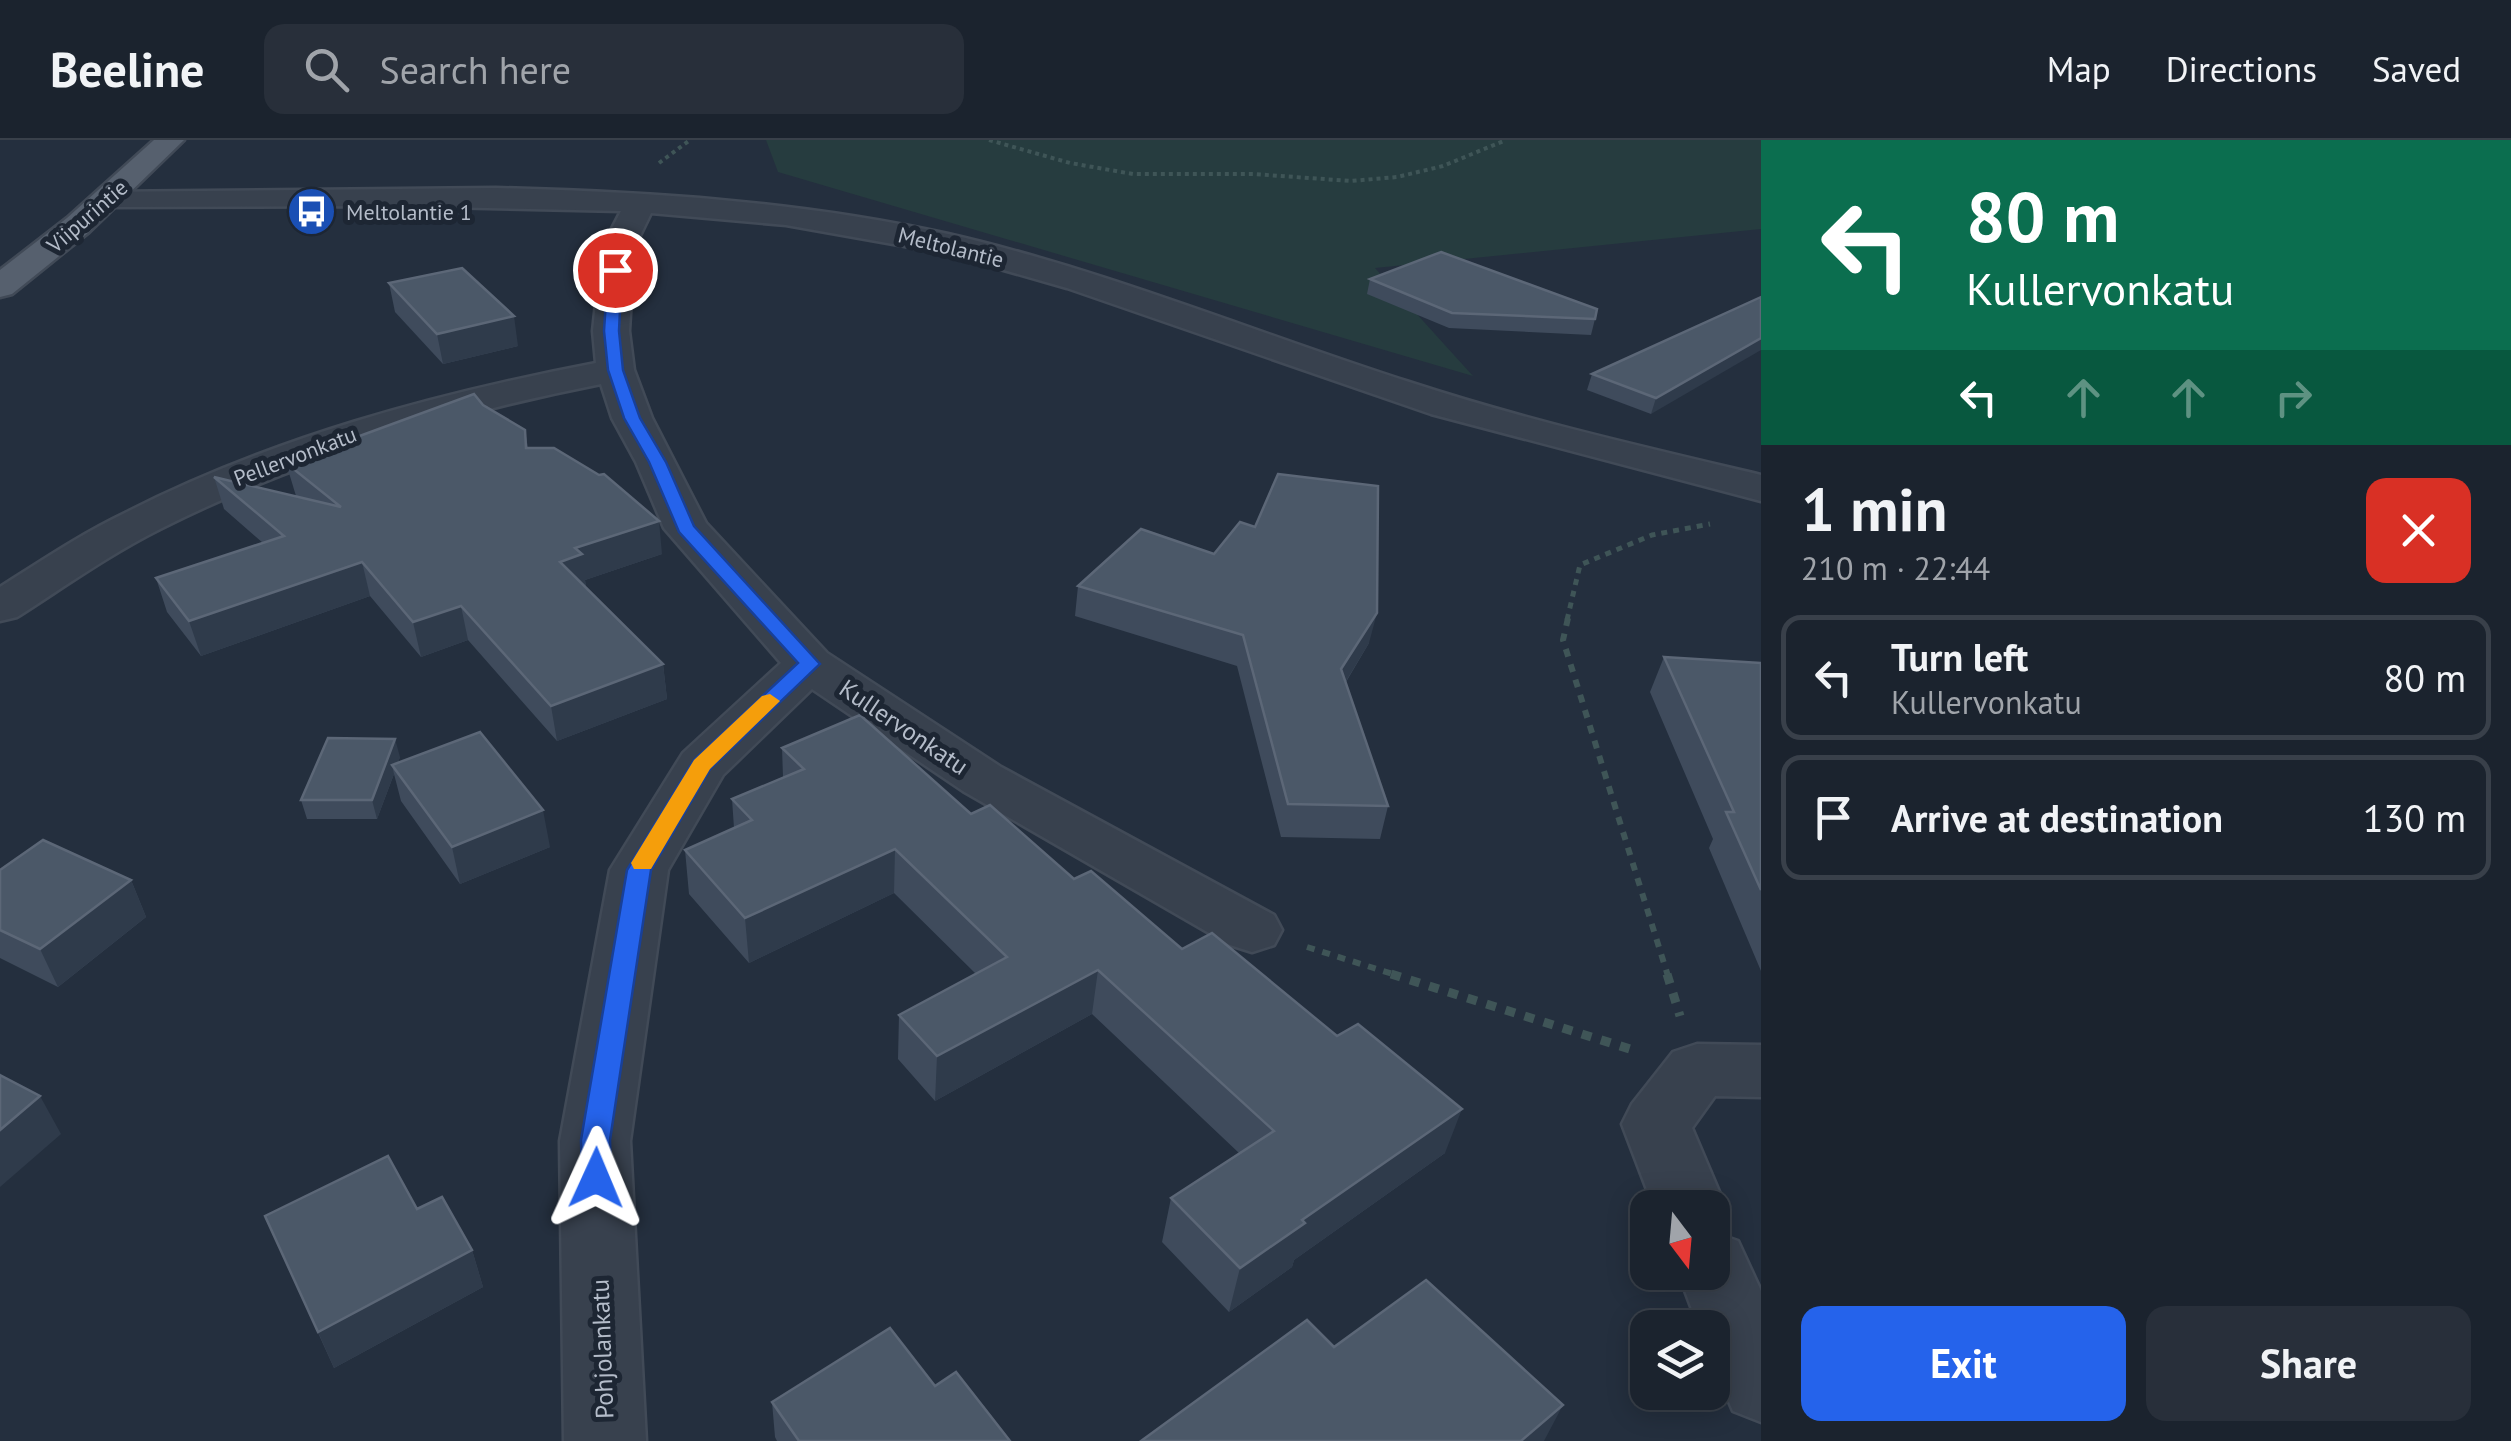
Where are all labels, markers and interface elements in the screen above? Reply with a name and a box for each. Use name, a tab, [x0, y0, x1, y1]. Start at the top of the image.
search box	[264, 24, 964, 114]
text: Beeline	[50, 38, 204, 100]
icon: search	[299, 42, 354, 97]
text: Search here	[379, 45, 571, 94]
text: Map	[2047, 46, 2111, 92]
text: Directions	[2166, 46, 2317, 92]
text: Saved	[2372, 46, 2461, 92]
text: 80 m	[1966, 171, 2119, 261]
street label: Viipurintie	[40, 173, 133, 259]
icon: left	[1801, 180, 1931, 310]
bus stop icon: Meltolantie 1	[285, 186, 337, 238]
place label: Meltolantie 1	[346, 198, 472, 226]
street label: Meltolantie	[895, 220, 1007, 274]
pin	[573, 228, 658, 313]
icon: arrive	[588, 243, 643, 298]
text: Kullervonkatu	[1966, 259, 2234, 317]
icon: left	[1951, 370, 2006, 425]
icon: ahead	[2056, 370, 2111, 425]
icon: ahead	[2161, 370, 2216, 425]
icon: right	[2266, 370, 2321, 425]
street label: Pellervonkatu	[230, 420, 360, 492]
text: 1 min	[1801, 470, 1947, 548]
button: close	[2366, 478, 2471, 583]
text: 210 m · 22:44	[1801, 547, 1990, 589]
text: Turn left	[1891, 632, 2028, 681]
icon: left	[1806, 650, 1861, 705]
text: 80 m	[2384, 653, 2466, 702]
street label: Kullervonkatu	[833, 672, 975, 782]
text: Kullervonkatu	[1891, 681, 2082, 723]
icon: arrive	[1806, 790, 1861, 845]
text: Arrive at destination	[1891, 793, 2223, 842]
text: 130 m	[2363, 793, 2466, 842]
position arrow	[544, 1126, 648, 1230]
north arrow	[1630, 1190, 1730, 1290]
map controls	[1630, 1190, 1730, 1410]
street label: Pohjolankatu	[584, 1279, 620, 1419]
button: Exit	[1801, 1306, 2126, 1421]
button: Share	[2146, 1306, 2471, 1421]
button: layers	[1630, 1310, 1730, 1410]

